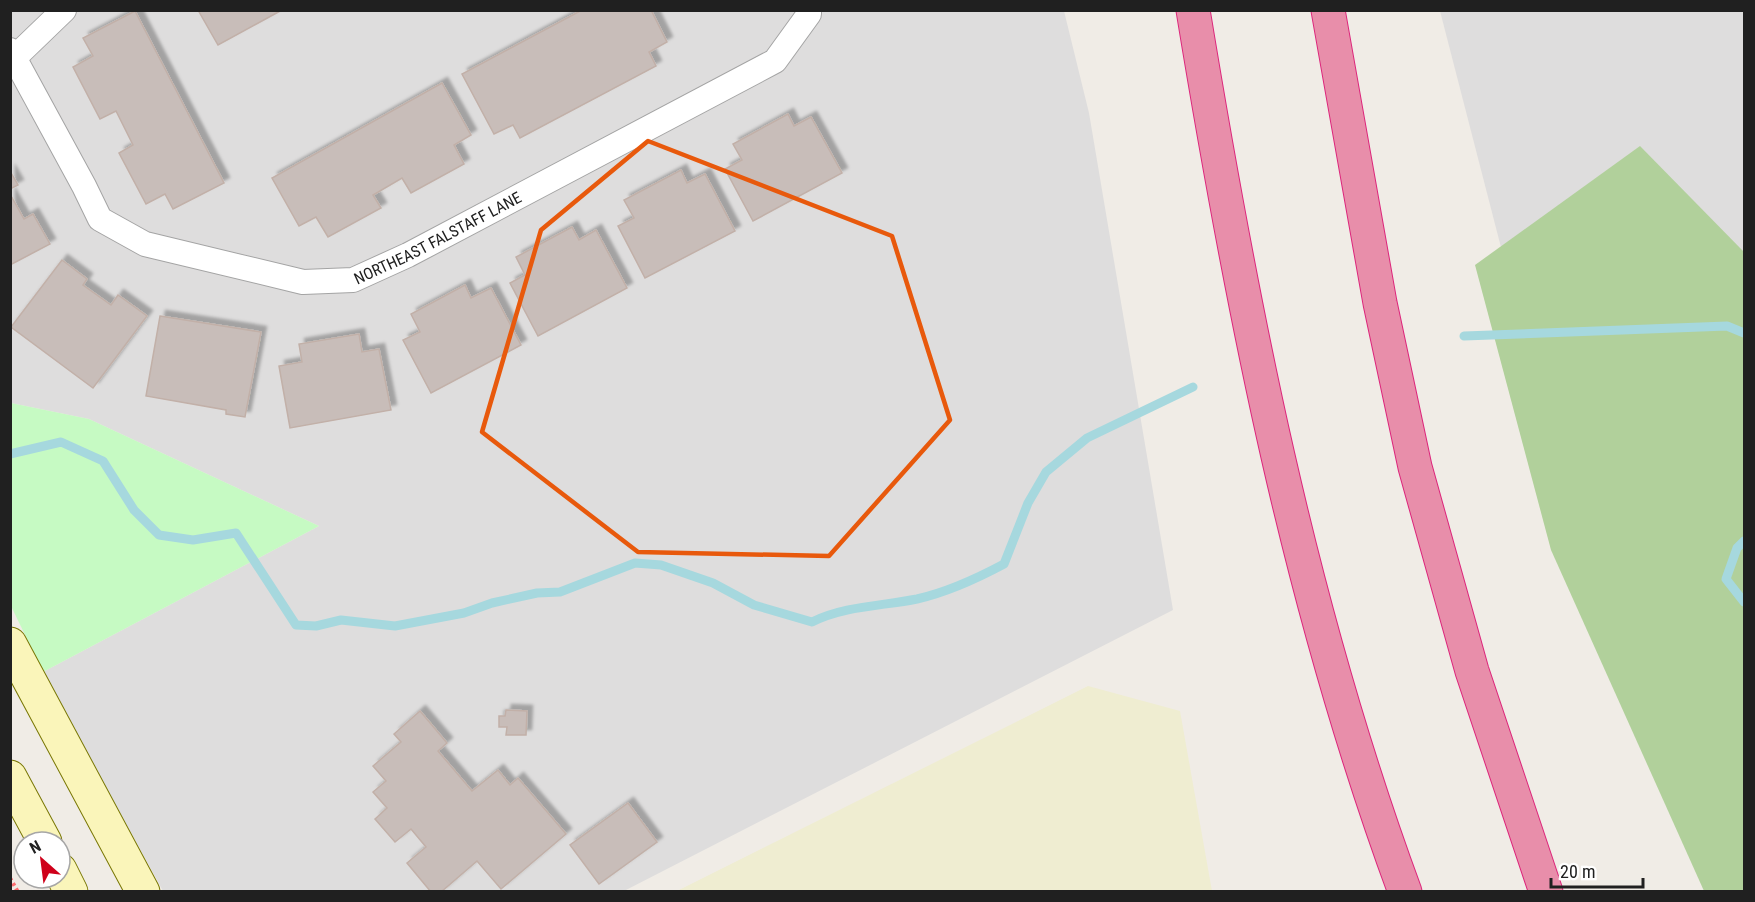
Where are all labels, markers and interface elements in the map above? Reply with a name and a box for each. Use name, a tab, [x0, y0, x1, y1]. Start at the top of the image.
street label: NORTHEAST FALSTAFF LANE	[351, 188, 525, 288]
north arrow	[12, 830, 72, 890]
text: N	[26, 837, 44, 858]
scale bar	[1551, 851, 1642, 889]
text: 20 m	[1560, 861, 1595, 882]

